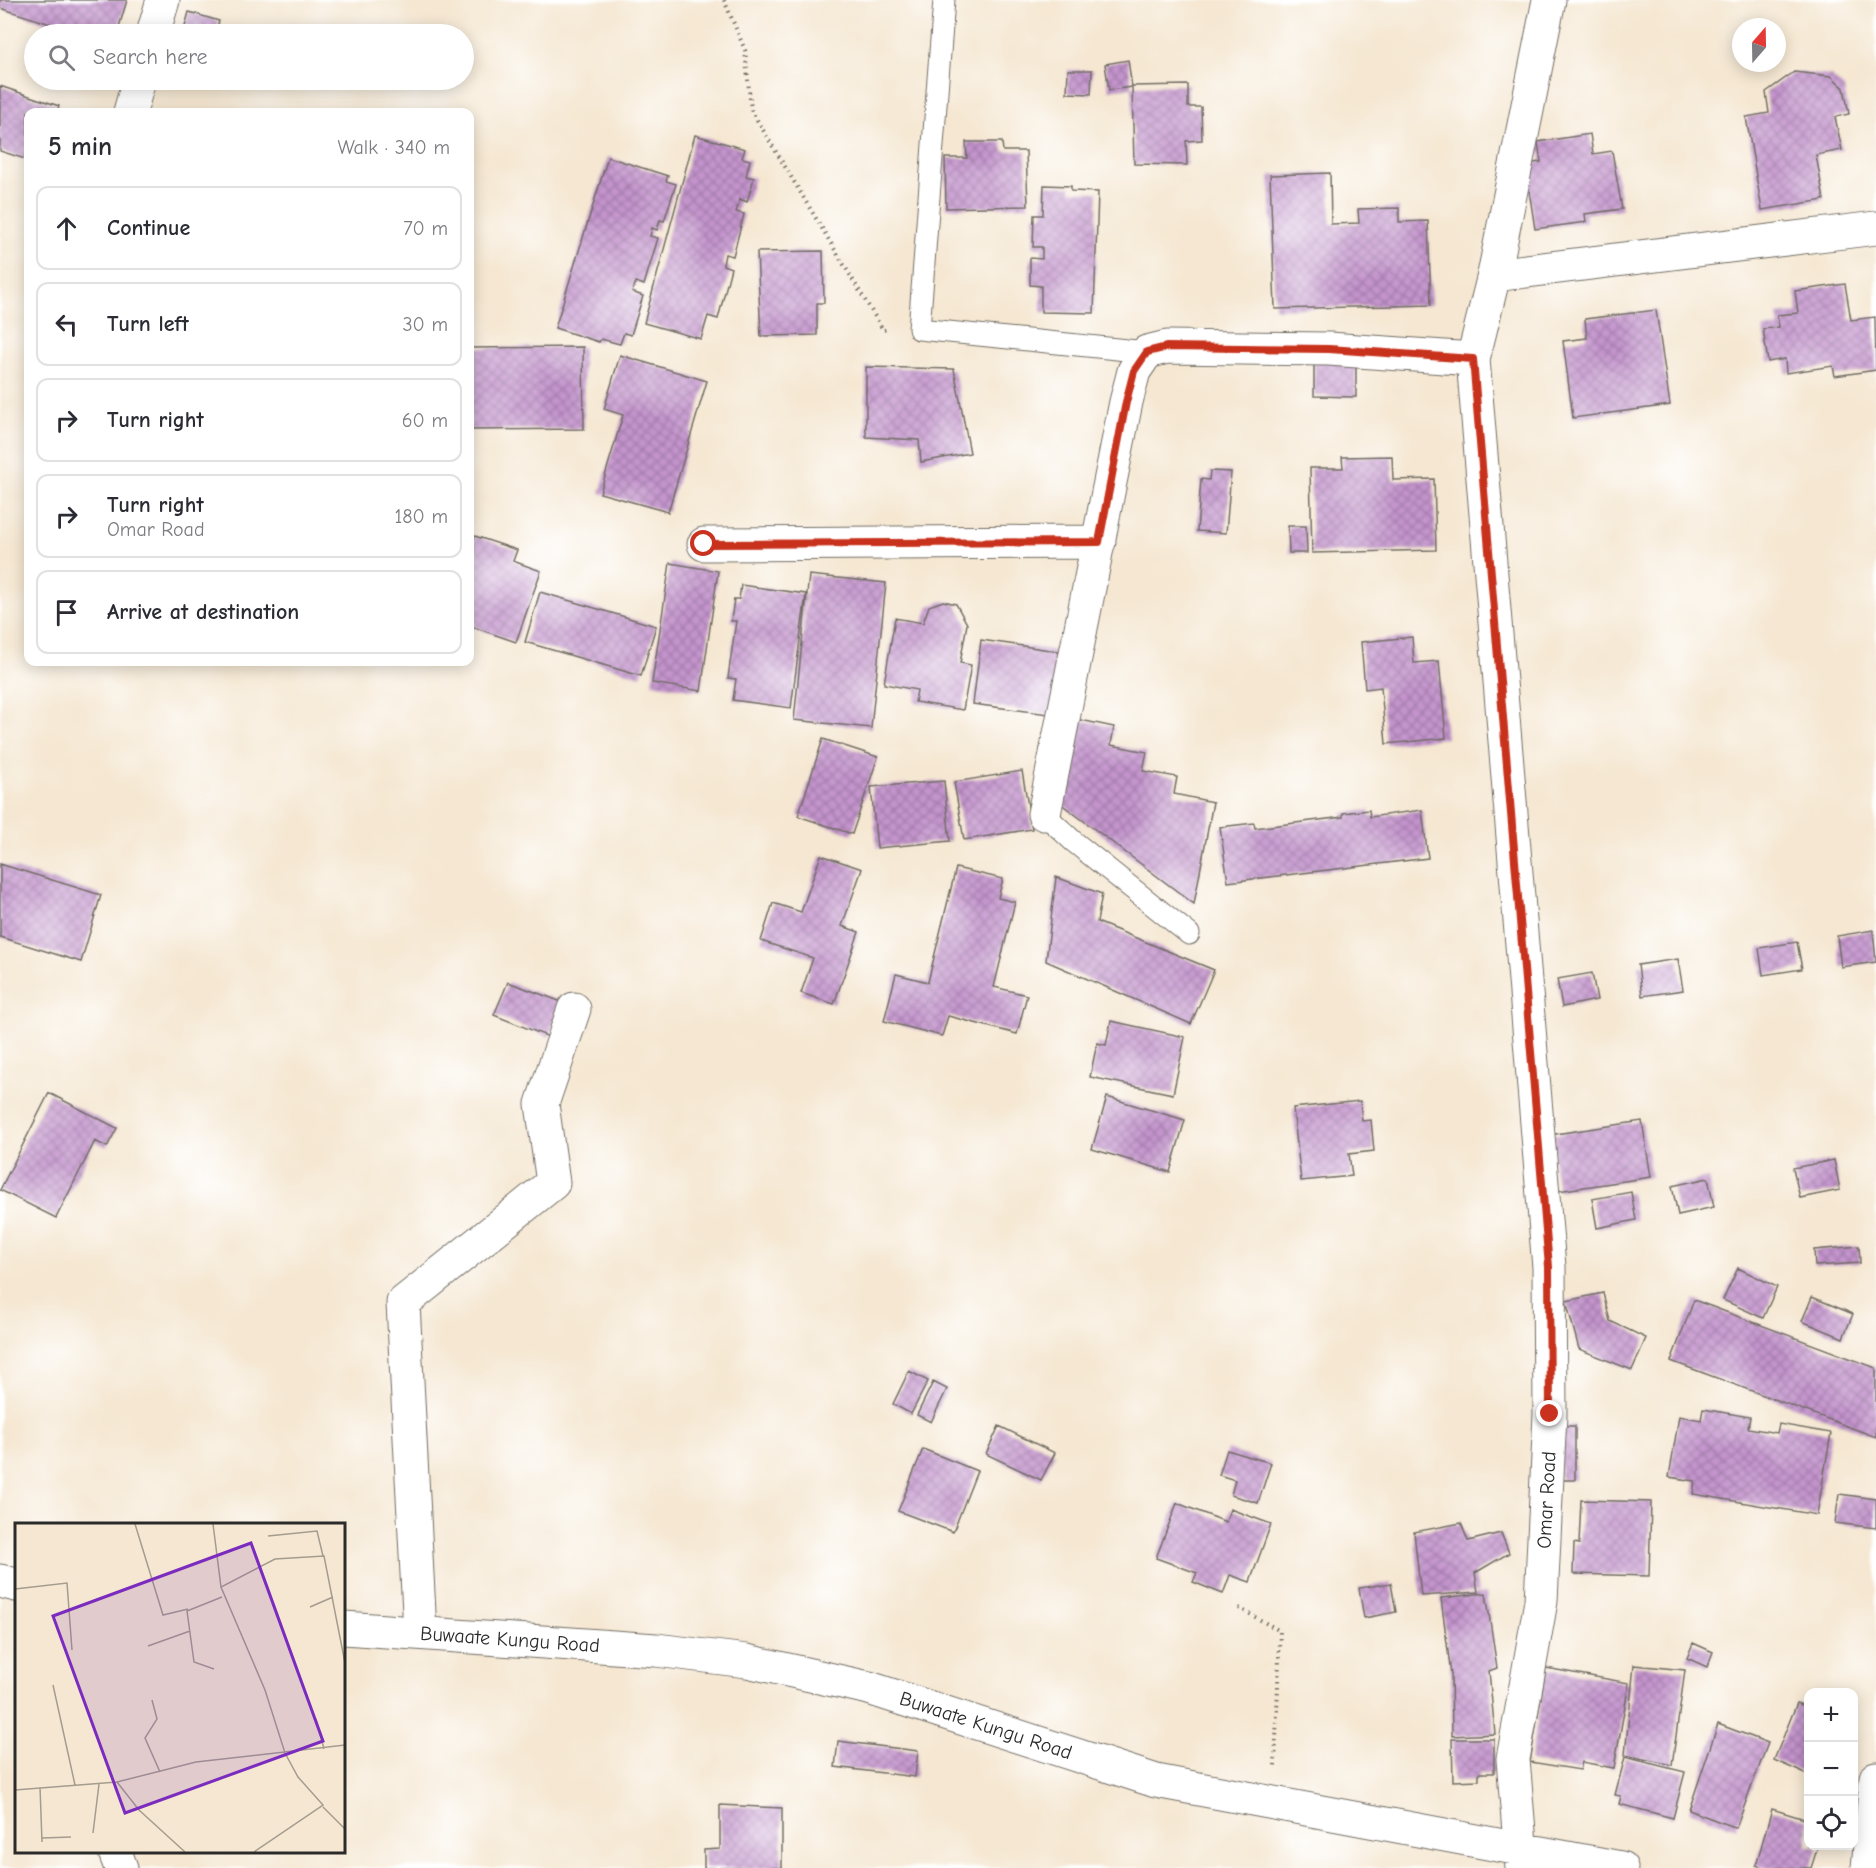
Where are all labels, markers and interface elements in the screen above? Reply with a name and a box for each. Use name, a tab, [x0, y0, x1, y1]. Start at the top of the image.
north arrow	[1732, 18, 1786, 72]
search box	[24, 24, 474, 90]
icon: search	[45, 41, 78, 74]
text: Search here	[93, 44, 208, 70]
text: 5 min	[48, 132, 112, 162]
text: Walk · 340 m	[338, 136, 450, 159]
icon: ahead	[50, 212, 83, 245]
text: Continue	[107, 215, 190, 241]
text: 70 m	[403, 217, 448, 240]
icon: left	[50, 308, 83, 341]
text: Turn left	[107, 311, 189, 337]
text: 30 m	[402, 313, 448, 336]
icon: right	[50, 404, 83, 437]
text: Turn right	[107, 407, 204, 433]
text: 60 m	[402, 409, 448, 432]
text: Turn right	[107, 492, 204, 518]
icon: right	[50, 500, 83, 533]
text: 180 m	[394, 505, 448, 528]
text: Omar Road	[107, 518, 205, 541]
route start	[690, 530, 716, 556]
icon: arrive	[50, 596, 83, 629]
text: Arrive at destination	[107, 599, 299, 625]
route end	[1536, 1400, 1562, 1426]
street label: Omar Road	[1532, 1451, 1561, 1549]
inset map	[15, 1523, 345, 1853]
street label: Buwaate Kungu Road	[419, 1622, 600, 1657]
street label: Buwaate Kungu Road	[897, 1687, 1075, 1764]
map controls	[1804, 1688, 1858, 1850]
button: +	[1804, 1688, 1858, 1742]
button: −	[1804, 1742, 1858, 1796]
button: locate	[1804, 1796, 1858, 1850]

